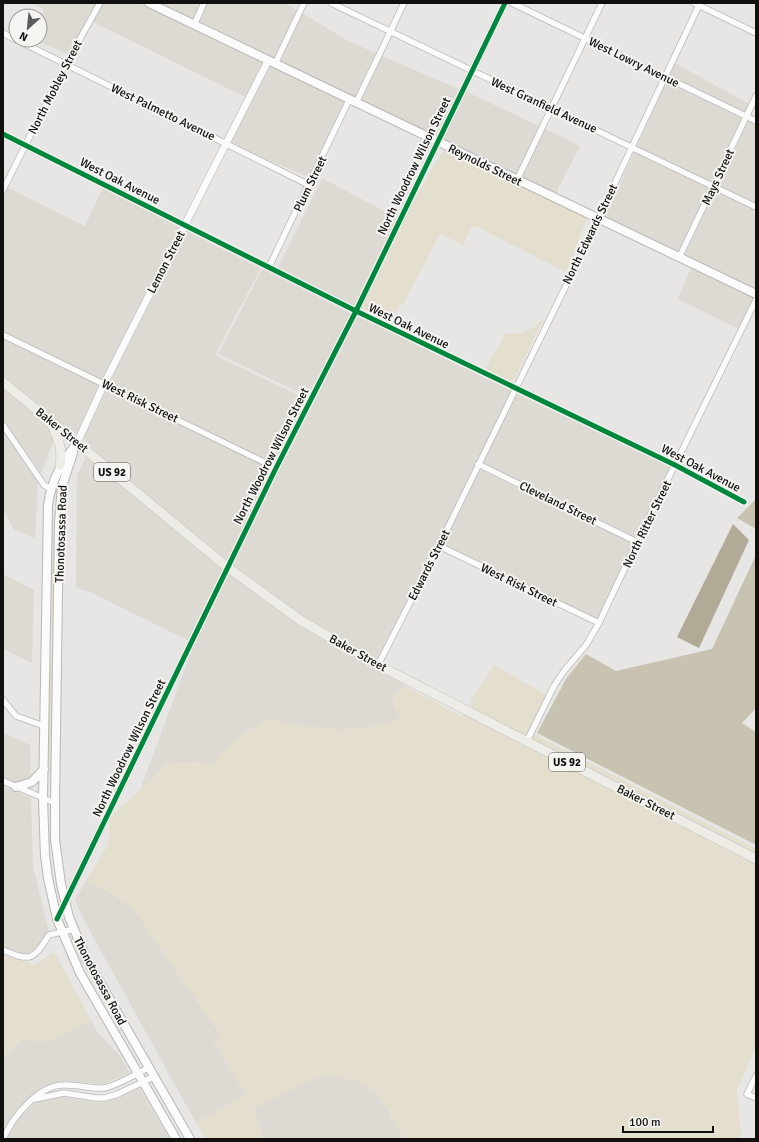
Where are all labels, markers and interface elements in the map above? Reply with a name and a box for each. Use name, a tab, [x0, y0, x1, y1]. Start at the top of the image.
north arrow	[8, 8, 48, 48]
text: N	[17, 29, 30, 44]
street label: West Lowry Avenue	[586, 34, 682, 91]
street label: North Mobley Street	[25, 38, 86, 137]
street label: West Granfield Avenue	[488, 74, 599, 137]
street label: West Palmetto Avenue	[108, 81, 217, 144]
street label: North Woodrow Wilson Street	[374, 95, 454, 238]
street label: Reynolds Street	[445, 141, 524, 190]
street label: Mays Street	[699, 147, 738, 208]
street label: Plum Street	[291, 154, 330, 215]
street label: West Oak Avenue	[77, 155, 162, 208]
street label: North Edwards Street	[560, 182, 621, 287]
street label: Lemon Street	[144, 228, 189, 296]
street label: West Oak Avenue	[366, 300, 452, 352]
street label: West Risk Street	[99, 376, 181, 426]
street label: North Woodrow Wilson Street	[230, 385, 313, 527]
street label: Baker Street	[32, 405, 91, 456]
street label: West Oak Avenue	[658, 441, 743, 496]
road number: US 92	[94, 463, 130, 481]
street label: Cleveland Street	[517, 478, 599, 529]
street label: North Ritter Street	[620, 478, 675, 570]
street label: Thonotosassa Road	[52, 485, 71, 583]
street label: Edwards Street	[405, 527, 454, 603]
street label: West Risk Street	[478, 560, 560, 610]
street label: Baker Street	[326, 631, 389, 675]
street label: North Woodrow Wilson Street	[89, 677, 169, 820]
road number: US 92	[549, 753, 585, 771]
street label: Baker Street	[614, 781, 677, 824]
street label: Thonotosassa Road	[70, 934, 129, 1028]
scale bar	[623, 1108, 713, 1134]
text: 100 m	[629, 1115, 661, 1130]

